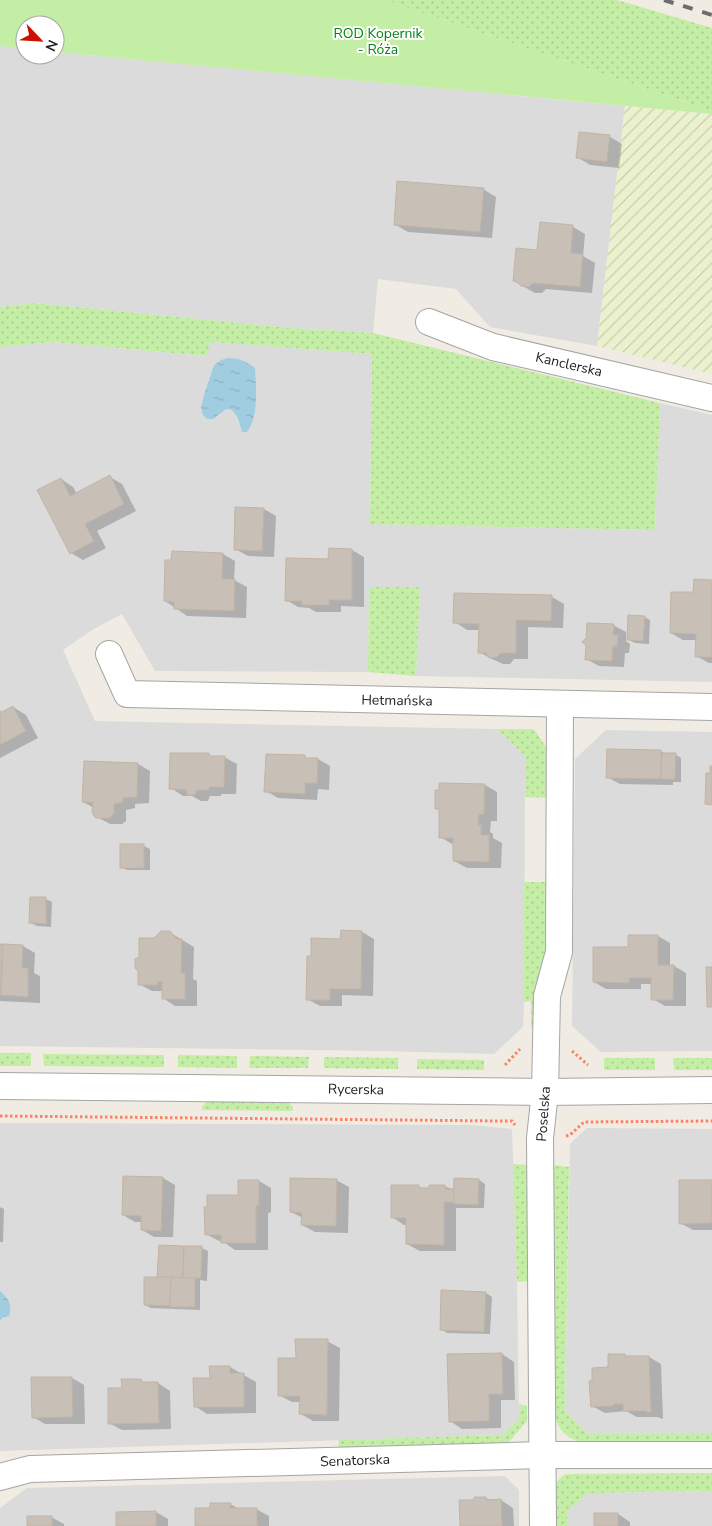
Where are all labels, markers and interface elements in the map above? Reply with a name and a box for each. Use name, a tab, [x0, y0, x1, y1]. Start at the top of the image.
north arrow	[15, 15, 65, 65]
park label: ROD Kopernik - Róża	[333, 24, 424, 59]
text: N	[41, 37, 62, 54]
street label: Kanclerska	[534, 348, 604, 381]
street label: Hetmańska	[361, 690, 433, 711]
street label: Rycerska	[328, 1080, 384, 1099]
street label: Poselska	[532, 1086, 555, 1142]
street label: Senatorska	[320, 1450, 390, 1471]

